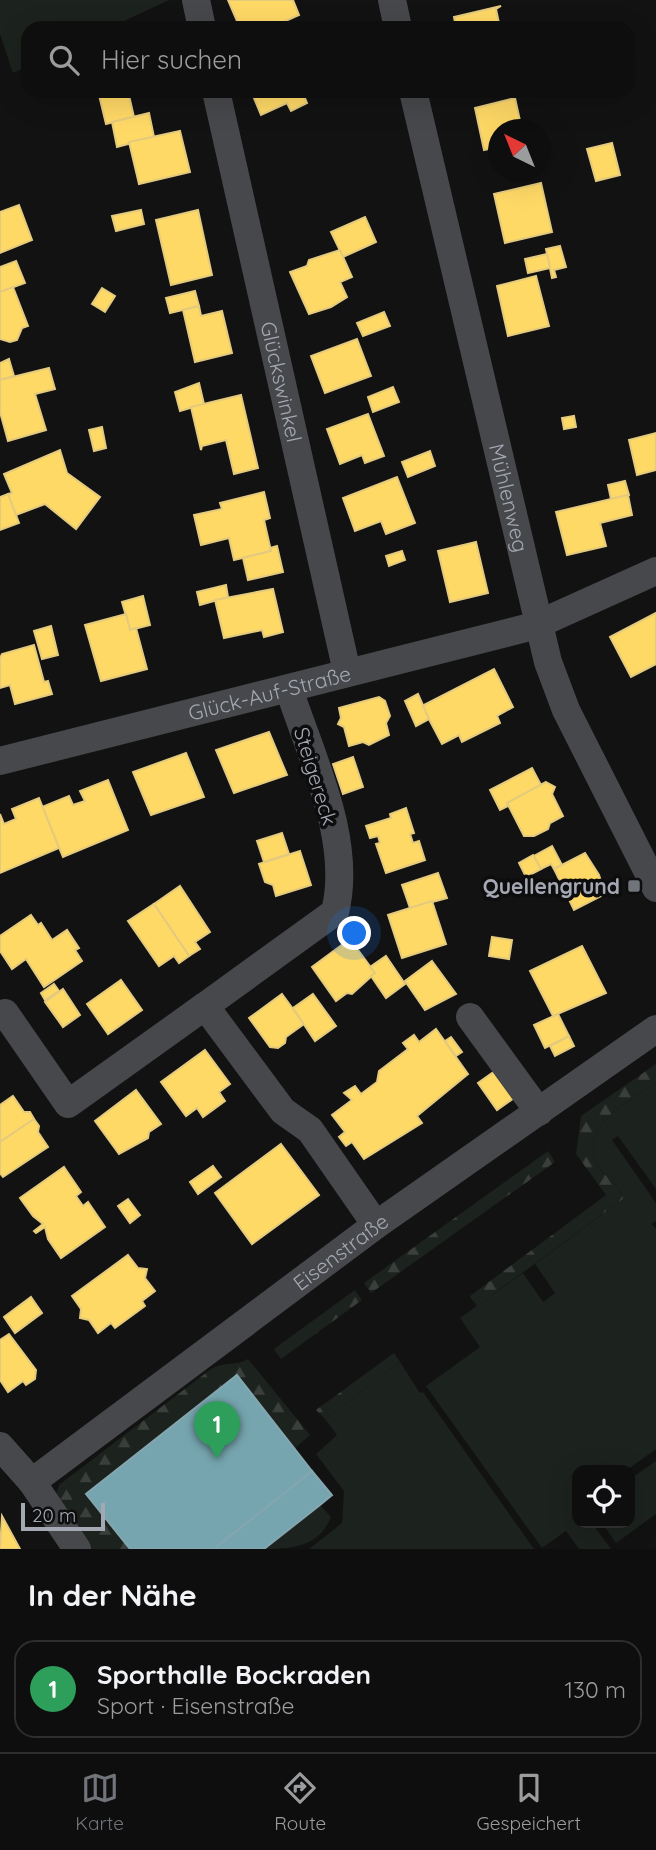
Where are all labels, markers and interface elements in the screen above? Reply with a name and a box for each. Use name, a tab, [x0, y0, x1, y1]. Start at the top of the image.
search box	[21, 21, 635, 98]
icon: search	[45, 41, 83, 79]
text: Hier suchen	[101, 43, 242, 76]
north arrow	[488, 119, 551, 182]
street label: Glückswinkel	[255, 319, 308, 445]
street label: Mühlenweg	[484, 441, 535, 555]
street label: Glück-Auf-Straße	[185, 660, 354, 726]
street label: Steigereck	[289, 724, 343, 828]
place label: Quellengrund	[483, 873, 620, 899]
marker: Quellengrund	[626, 878, 642, 894]
your location	[337, 916, 371, 950]
street label: Eisenstraße	[288, 1208, 393, 1296]
pin: 1	[194, 1401, 240, 1459]
map controls	[572, 1465, 635, 1528]
button: locate	[572, 1465, 635, 1528]
scale bar	[21, 1500, 105, 1532]
text: 20 m	[32, 1503, 76, 1527]
text: In der Nähe	[28, 1576, 197, 1614]
text: Sporthalle Bockraden	[97, 1658, 371, 1691]
text: 1	[49, 1675, 57, 1704]
text: 130 m	[564, 1675, 626, 1704]
text: Sport · Eisenstraße	[97, 1691, 295, 1720]
tab: Karte	[75, 1769, 124, 1835]
tab: Route	[274, 1769, 326, 1835]
tab: Gespeichert	[477, 1769, 581, 1835]

